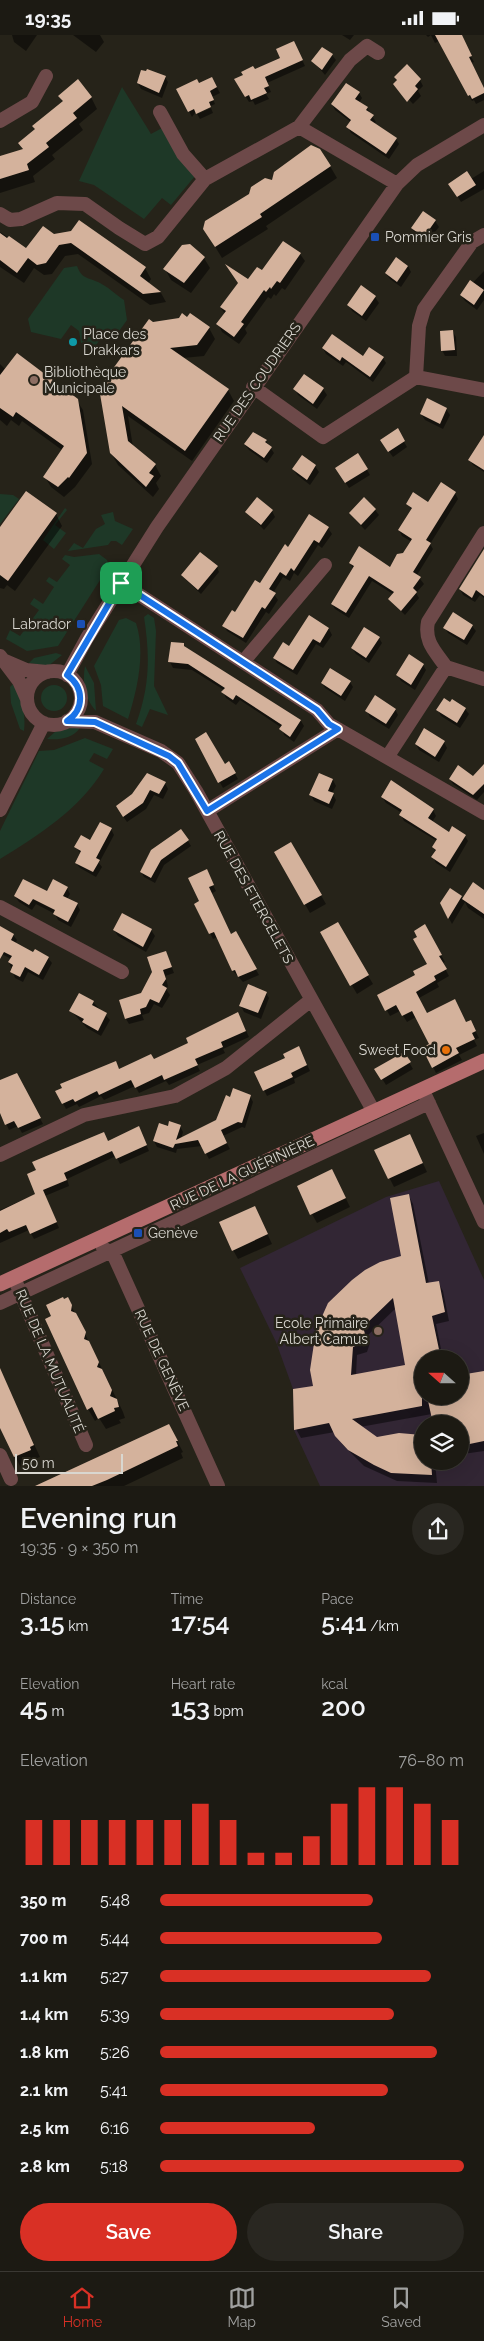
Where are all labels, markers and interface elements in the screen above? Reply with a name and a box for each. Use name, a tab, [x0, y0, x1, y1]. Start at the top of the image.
text: 19:35	[25, 7, 71, 29]
place label: Pommier Gris	[385, 229, 472, 245]
marker: Pommier Gris	[369, 231, 381, 243]
street label: RUE DES COUDRIERS	[210, 319, 304, 445]
place label: Place des Drakkars	[83, 326, 146, 358]
marker: Place des Drakkars	[67, 336, 79, 348]
place label: Bibliothèque Municipale	[44, 364, 126, 396]
marker: Bibliothèque Municipale	[28, 374, 40, 386]
pin	[100, 562, 142, 604]
icon: arrive	[107, 569, 135, 597]
place label: Labrador	[12, 616, 71, 632]
marker: Labrador	[75, 618, 87, 630]
street label: RUE DES ETERCELETS	[211, 828, 297, 966]
place label: Sweet Food	[359, 1042, 436, 1058]
marker: Sweet Food	[440, 1044, 452, 1056]
street label: RUE DE LA GUÉRINIÈRE	[167, 1132, 316, 1213]
place label: Genève	[148, 1225, 198, 1241]
marker: Genève	[132, 1227, 144, 1239]
street label: RUE DE LA MUTUALITÉ	[12, 1286, 88, 1435]
street label: RUE DE GENÈVE	[132, 1306, 193, 1413]
place label: Ecole Primaire Albert Camus	[275, 1315, 368, 1347]
marker: Ecole Primaire Albert Camus	[372, 1325, 384, 1337]
north arrow	[414, 1350, 469, 1405]
map controls	[414, 1350, 469, 1470]
button: layers	[414, 1415, 469, 1470]
scale bar	[15, 1451, 122, 1474]
text: 50 m	[22, 1455, 55, 1471]
text: Evening run	[20, 1502, 177, 1535]
button: share	[412, 1503, 464, 1555]
text: 19:35 · 9 × 350 m	[20, 1538, 138, 1557]
text: Distance	[20, 1591, 76, 1607]
text: Time	[171, 1591, 203, 1607]
text: Pace	[321, 1591, 353, 1607]
text: 3.15	[20, 1607, 65, 1637]
text: 17:54	[171, 1607, 230, 1637]
text: 5:41	[321, 1607, 367, 1637]
text: km	[65, 1618, 88, 1634]
text: /km	[367, 1618, 399, 1634]
text: Elevation	[20, 1676, 79, 1692]
text: Heart rate	[171, 1676, 235, 1692]
text: kcal	[321, 1676, 348, 1692]
text: 45	[20, 1692, 48, 1722]
text: 153	[171, 1692, 210, 1722]
text: 200	[321, 1692, 366, 1722]
text: m	[48, 1703, 64, 1719]
text: bpm	[210, 1703, 244, 1719]
text: Elevation	[20, 1751, 88, 1770]
text: 76–80 m	[399, 1751, 464, 1770]
text: 350 m	[20, 1891, 66, 1910]
text: 5:48	[100, 1891, 130, 1910]
text: 700 m	[20, 1929, 67, 1948]
text: 5:44	[100, 1929, 129, 1948]
text: 1.1 km	[20, 1967, 67, 1986]
text: 5:27	[100, 1967, 129, 1986]
text: 1.4 km	[20, 2005, 68, 2024]
text: 5:39	[100, 2005, 130, 2024]
text: 1.8 km	[20, 2043, 69, 2062]
text: 5:26	[100, 2043, 130, 2062]
text: 2.1 km	[20, 2081, 68, 2100]
text: 5:41	[100, 2081, 127, 2100]
text: 2.5 km	[20, 2119, 69, 2138]
text: 6:16	[100, 2119, 129, 2138]
text: 2.8 km	[20, 2157, 70, 2176]
text: 5:18	[100, 2157, 128, 2176]
button: Save	[20, 2203, 237, 2261]
button: Share	[247, 2203, 464, 2261]
tab: Home	[63, 2284, 102, 2330]
tab: Map	[228, 2284, 256, 2330]
tab: Saved	[381, 2284, 421, 2330]

